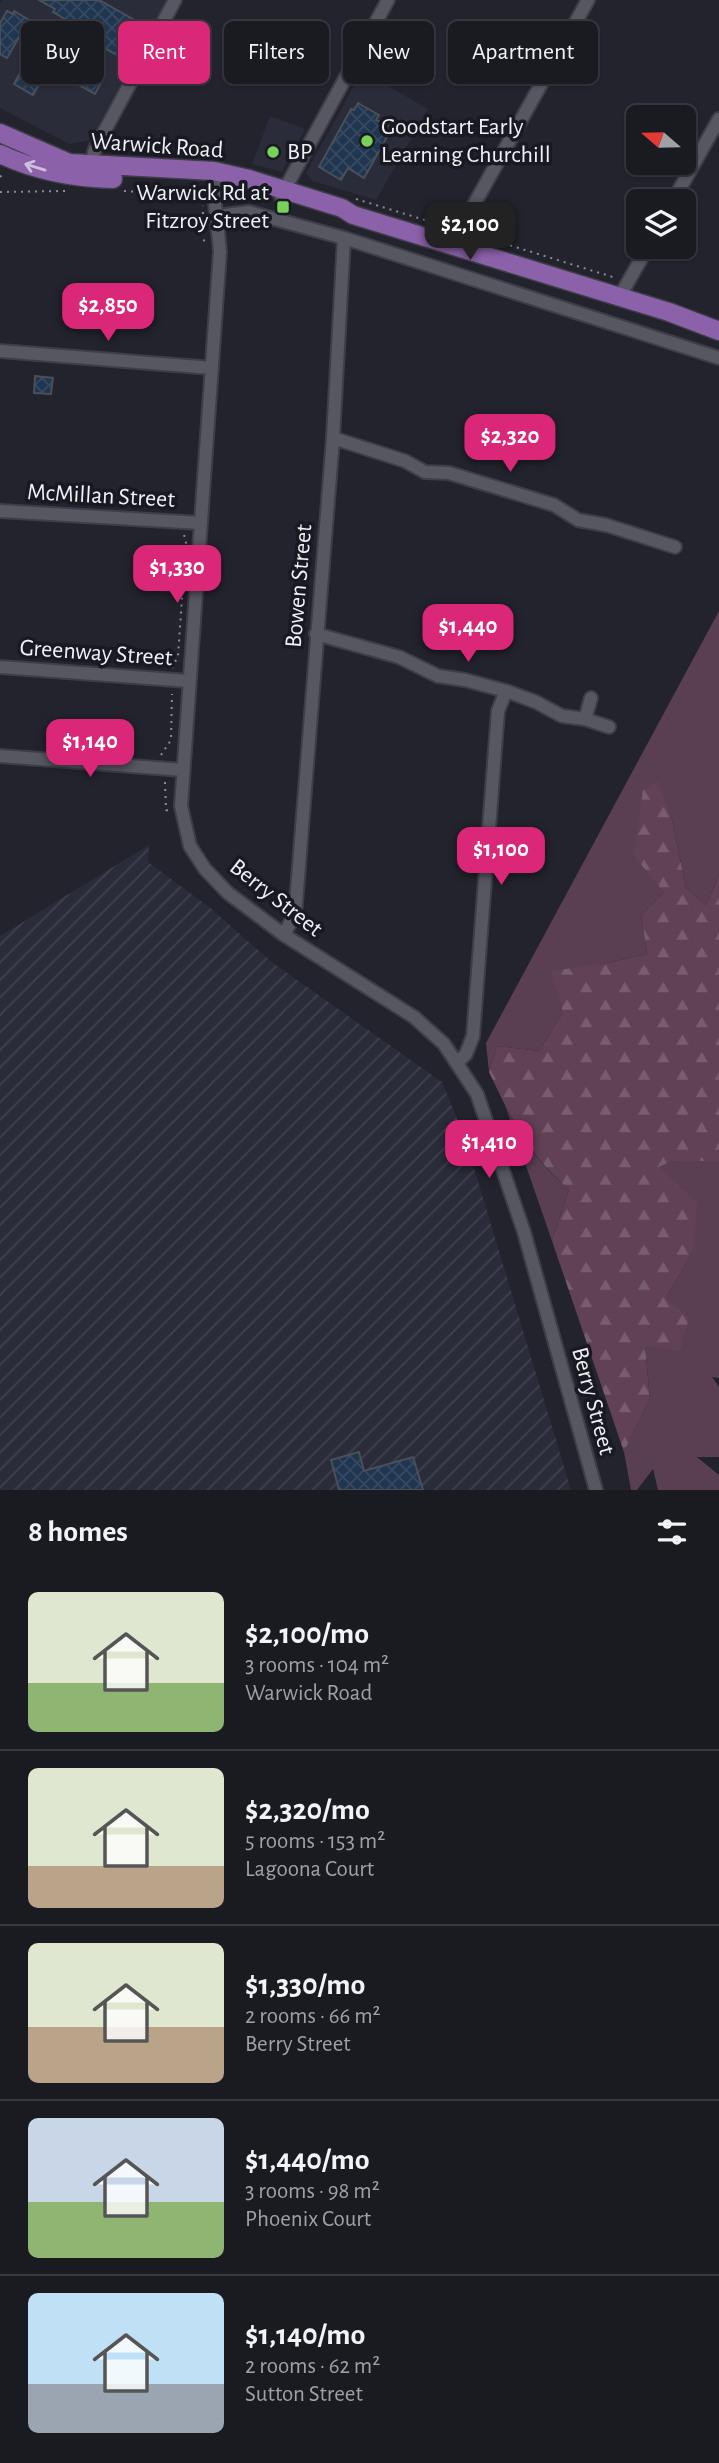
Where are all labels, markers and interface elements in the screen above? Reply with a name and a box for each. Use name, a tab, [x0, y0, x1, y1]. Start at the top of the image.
chip: Buy	[21, 21, 104, 84]
chip: Rent	[118, 21, 210, 84]
chip: Filters	[224, 21, 329, 84]
chip: New	[343, 21, 434, 84]
chip: Apartment	[448, 21, 598, 84]
north arrow	[626, 105, 696, 175]
map controls	[626, 105, 696, 259]
place label: Goodstart Early Learning Churchill	[381, 115, 551, 167]
street label: Warwick Road	[90, 129, 224, 163]
marker: Goodstart Early Learning Churchill	[359, 133, 375, 149]
place label: BP	[287, 140, 312, 164]
marker: BP	[265, 144, 281, 160]
one-way arrow	[24, 160, 46, 173]
place label: Warwick Rd at Fitzroy Street	[136, 181, 269, 233]
button: layers	[626, 189, 696, 259]
marker: Warwick Rd at Fitzroy Street	[275, 199, 291, 215]
pin: $2,100	[413, 202, 527, 262]
text: $2,100	[441, 213, 499, 236]
pin: $2,850	[51, 284, 165, 343]
text: $2,850	[78, 294, 138, 317]
pin: $2,320	[453, 414, 567, 474]
text: $2,320	[480, 425, 540, 448]
street label: McMillan Street	[26, 480, 176, 512]
street label: Bowen Street	[282, 523, 316, 649]
pin: $1,330	[120, 546, 234, 605]
text: $1,330	[149, 556, 205, 579]
pin: $1,440	[411, 604, 525, 664]
text: $1,440	[438, 615, 498, 638]
street label: Greenway Street	[19, 636, 173, 670]
pin: $1,140	[33, 720, 147, 779]
text: $1,140	[62, 730, 118, 753]
pin: $1,100	[444, 828, 558, 887]
text: $1,100	[473, 838, 529, 861]
street label: Berry Street	[225, 855, 327, 942]
pin: $1,410	[432, 1120, 546, 1180]
text: $1,410	[461, 1131, 517, 1154]
street label: Berry Street	[567, 1345, 619, 1458]
icon: filters	[653, 1513, 691, 1551]
text: 8 homes	[28, 1517, 128, 1547]
text: $2,100/mo	[245, 1619, 369, 1649]
icon: home	[84, 1620, 168, 1704]
text: 3 rooms · 104 m²	[245, 1654, 389, 1677]
text: Warwick Road	[245, 1682, 372, 1705]
text: $2,320/mo	[245, 1795, 370, 1825]
icon: home	[84, 1796, 168, 1880]
text: 5 rooms · 153 m²	[245, 1830, 385, 1853]
text: Lagoona Court	[245, 1858, 374, 1881]
text: $1,330/mo	[245, 1970, 365, 2000]
icon: home	[84, 1971, 168, 2055]
text: 2 rooms · 66 m²	[245, 2005, 381, 2028]
text: Berry Street	[245, 2033, 351, 2056]
text: $1,440/mo	[245, 2145, 370, 2175]
icon: home	[84, 2146, 168, 2230]
text: 3 rooms · 98 m²	[245, 2180, 380, 2203]
text: Phoenix Court	[245, 2208, 371, 2231]
text: $1,140/mo	[245, 2320, 365, 2350]
icon: home	[84, 2321, 168, 2405]
text: 2 rooms · 62 m²	[245, 2355, 380, 2378]
text: Sutton Street	[245, 2383, 363, 2406]

